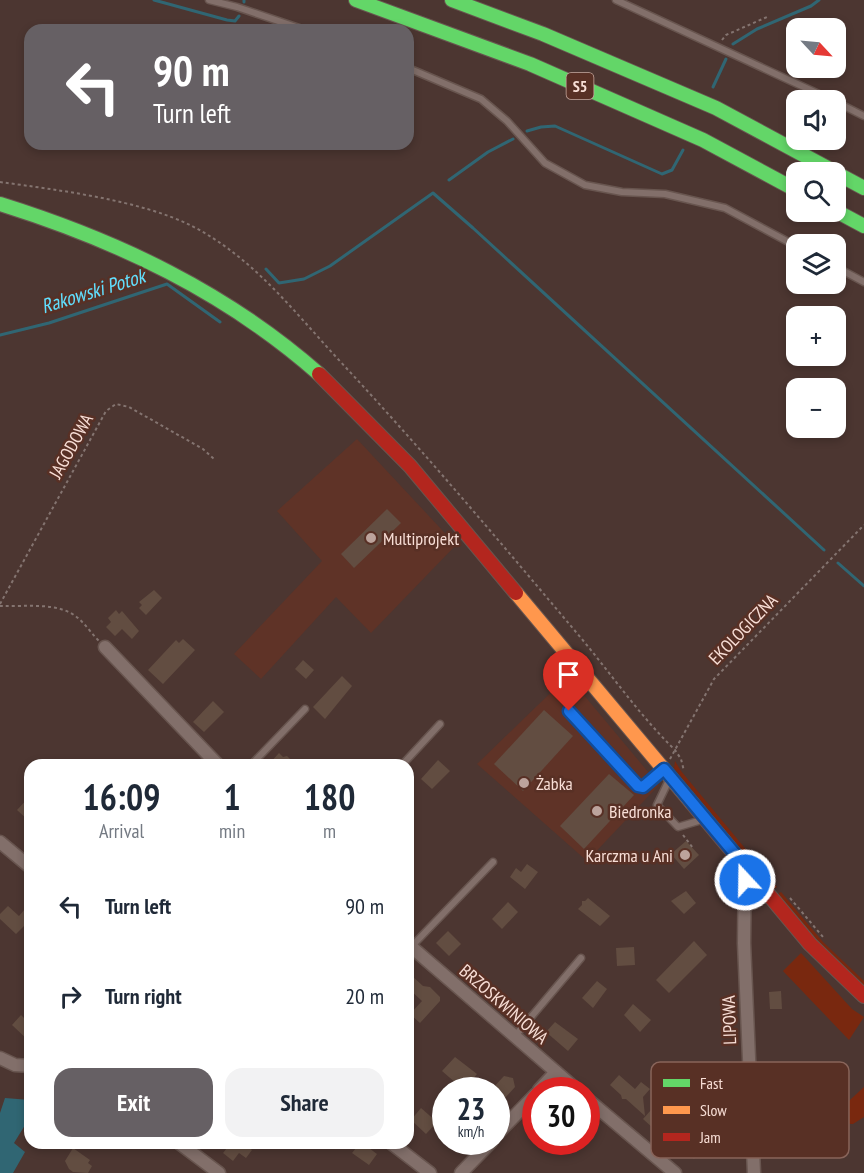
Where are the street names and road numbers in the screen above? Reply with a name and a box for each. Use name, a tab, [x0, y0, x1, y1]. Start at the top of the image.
road number: S5	[566, 73, 594, 99]
street label: JAGODOWA	[43, 409, 98, 483]
street label: EKOLOGICZNA	[704, 589, 783, 669]
street label: BRZOSKWINIOWA	[455, 959, 554, 1049]
street label: LIPOWA	[717, 994, 741, 1045]

